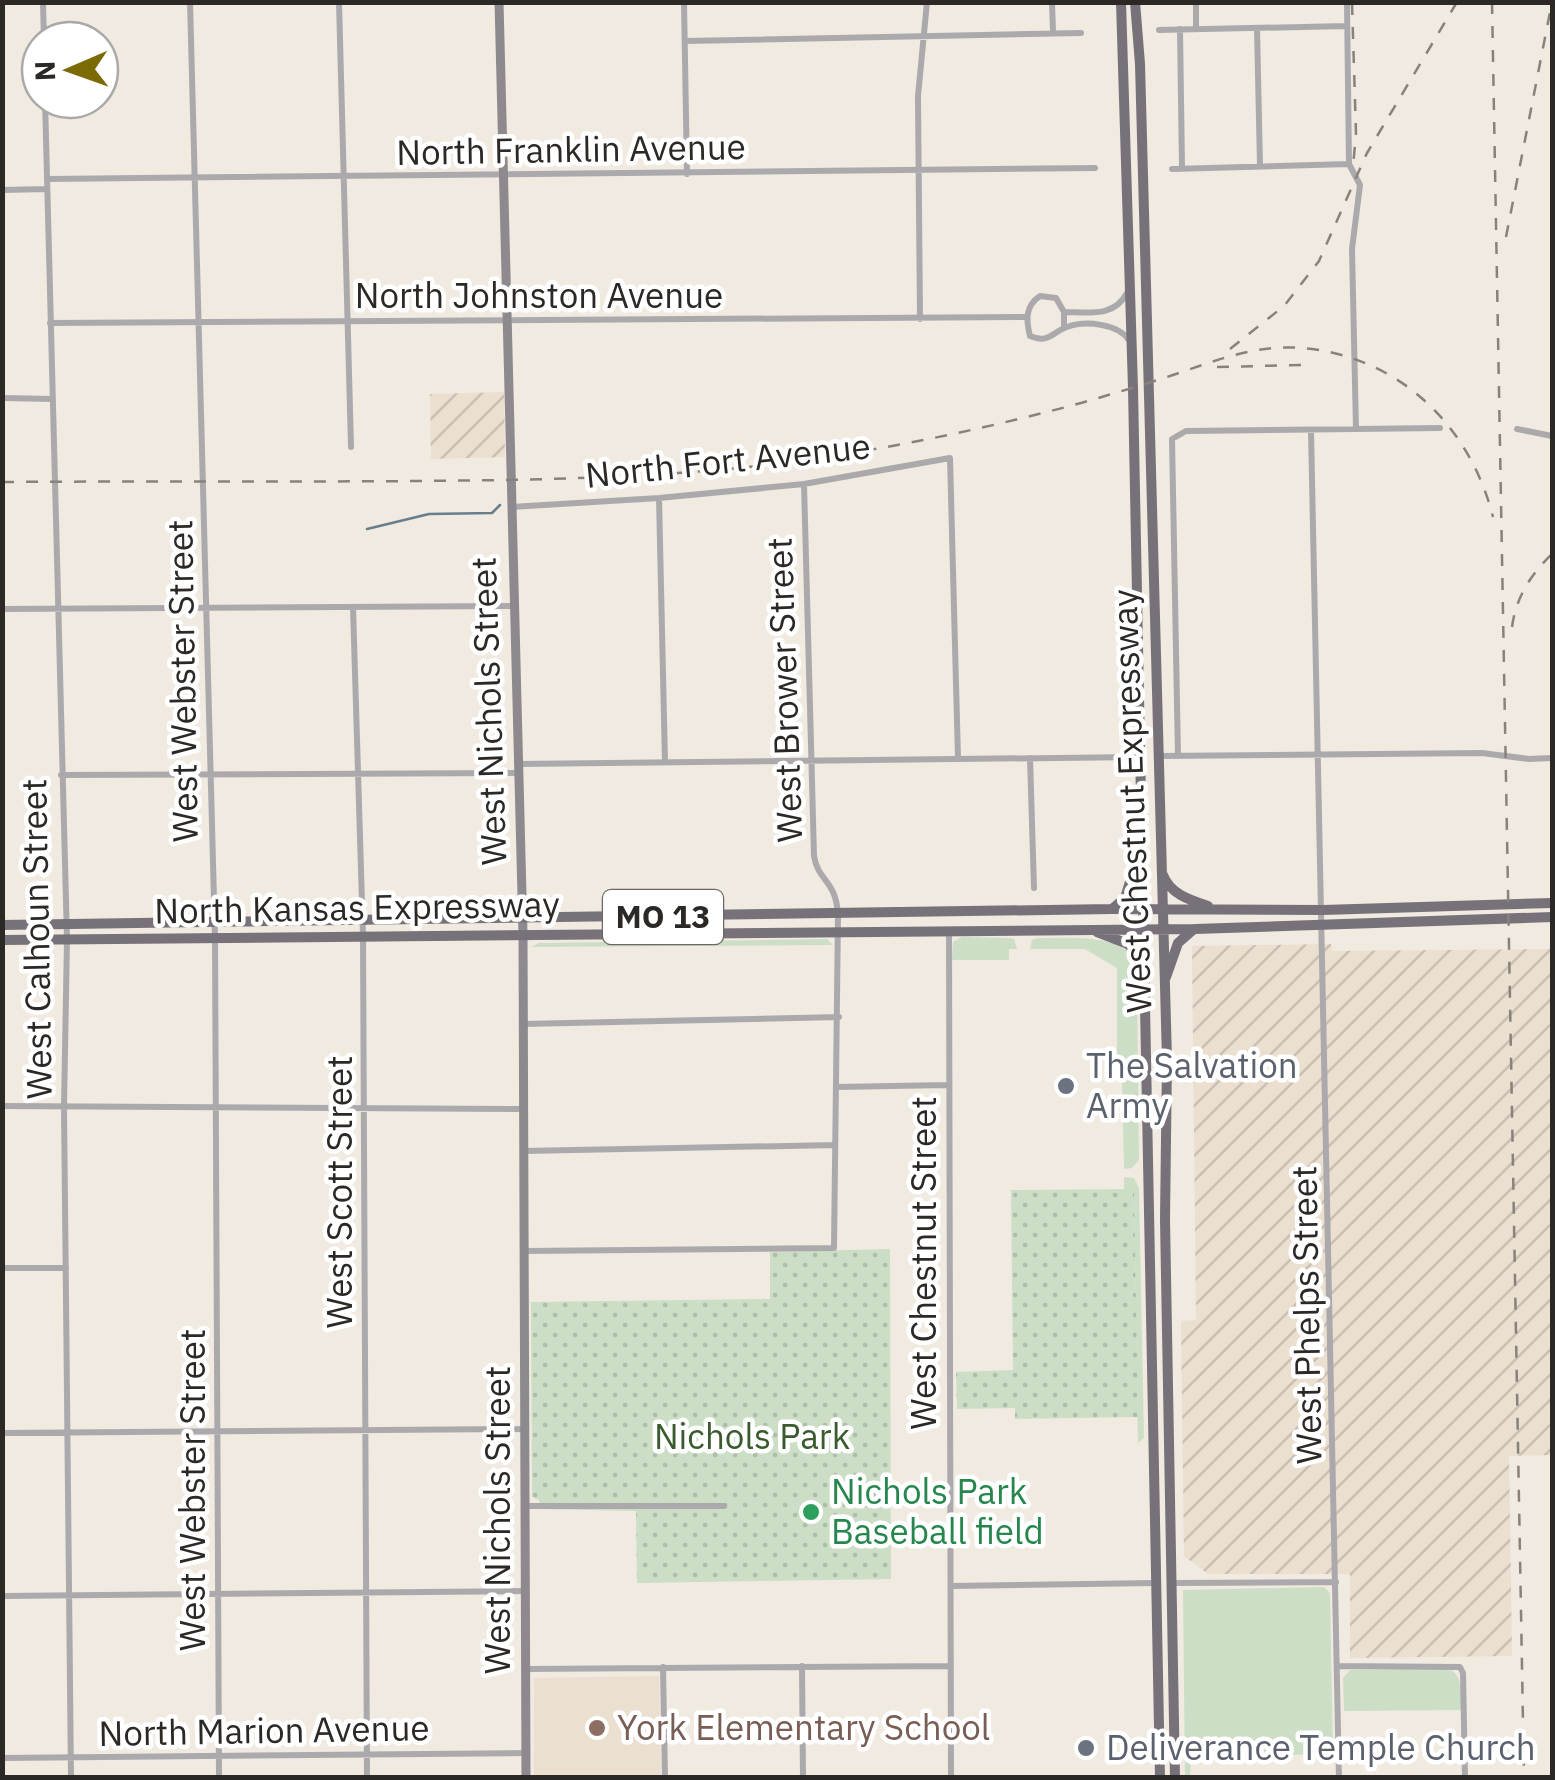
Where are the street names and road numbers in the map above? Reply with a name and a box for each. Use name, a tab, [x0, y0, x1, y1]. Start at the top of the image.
street label: North Franklin Avenue	[396, 123, 746, 175]
street label: North Johnston Avenue	[355, 272, 723, 318]
street label: North Fort Avenue	[583, 422, 873, 498]
street label: West Webster Street	[156, 519, 208, 843]
street label: West Brower Street	[756, 537, 812, 843]
street label: West Nichols Street	[460, 556, 516, 866]
street label: West Chestnut Expressway	[1101, 588, 1161, 1014]
street label: West Calhoun Street	[10, 778, 62, 1100]
street label: North Kansas Expressway	[154, 880, 560, 934]
road number: MO 13	[603, 890, 723, 944]
street label: West Scott Street	[316, 1055, 362, 1329]
street label: West Chestnut Street	[900, 1096, 946, 1430]
street label: West Phelps Street	[1280, 1165, 1332, 1465]
street label: West Webster Street	[169, 1329, 215, 1651]
street label: West Nichols Street	[474, 1366, 520, 1674]
street label: North Marion Avenue	[98, 1704, 430, 1756]

